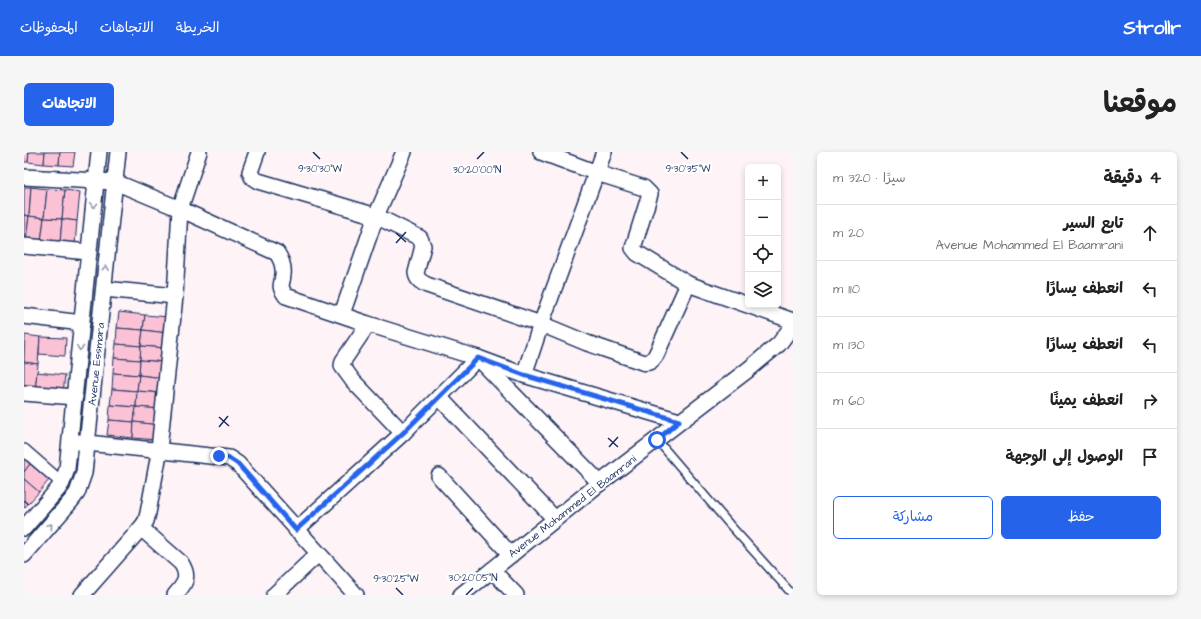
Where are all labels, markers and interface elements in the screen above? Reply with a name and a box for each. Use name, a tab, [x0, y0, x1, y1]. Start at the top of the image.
text: Strollr	[1123, 15, 1181, 42]
text: المحفوظات	[20, 18, 78, 38]
text: الاتجاهات	[100, 18, 154, 38]
text: الخريطة	[176, 18, 219, 38]
button: الاتجاهات	[24, 83, 114, 126]
text: موقعنا	[1103, 84, 1177, 123]
text: 9°30'30"W	[298, 162, 343, 176]
text: 9°30'35"W	[666, 162, 711, 176]
text: 30°20'00"N	[453, 163, 501, 177]
map controls	[745, 164, 781, 308]
button: +	[745, 164, 781, 200]
text: 4 دقيقة	[1103, 166, 1161, 190]
text: سيرًا · 320 m	[833, 169, 905, 187]
button: −	[745, 200, 781, 236]
one-way arrow	[89, 202, 98, 208]
text: تابع السير	[1064, 213, 1123, 234]
icon: ahead	[1139, 222, 1161, 244]
text: 20 m	[833, 224, 864, 242]
button: locate	[745, 236, 781, 272]
text: Avenue Mohammed El Baamrani	[936, 236, 1123, 254]
one-way arrow	[101, 265, 110, 271]
button: layers	[745, 272, 781, 308]
text: انعطف يسارًا	[1046, 278, 1123, 299]
icon: left	[1139, 278, 1161, 300]
text: 110 m	[833, 280, 860, 298]
street label: Avenue Essmara	[85, 321, 108, 406]
text: انعطف يسارًا	[1046, 334, 1123, 355]
icon: left	[1139, 334, 1161, 356]
text: 130 m	[833, 336, 865, 354]
one-way arrow	[75, 345, 84, 351]
text: انعطف يمينًا	[1050, 390, 1123, 411]
icon: right	[1139, 390, 1161, 412]
text: 60 m	[833, 392, 865, 410]
route start	[648, 431, 666, 449]
text: الوصول إلى الوجهة	[1006, 446, 1123, 467]
icon: arrive	[1139, 446, 1161, 468]
route end	[210, 447, 228, 465]
street label: Avenue Mohammed El Baamrani	[505, 451, 640, 561]
button: مشاركة	[833, 496, 993, 539]
button: حفظ	[1001, 496, 1161, 539]
one-way arrow	[45, 523, 52, 531]
text: 30°20'05"N	[448, 571, 498, 585]
text: 9°30'25"W	[373, 572, 419, 586]

